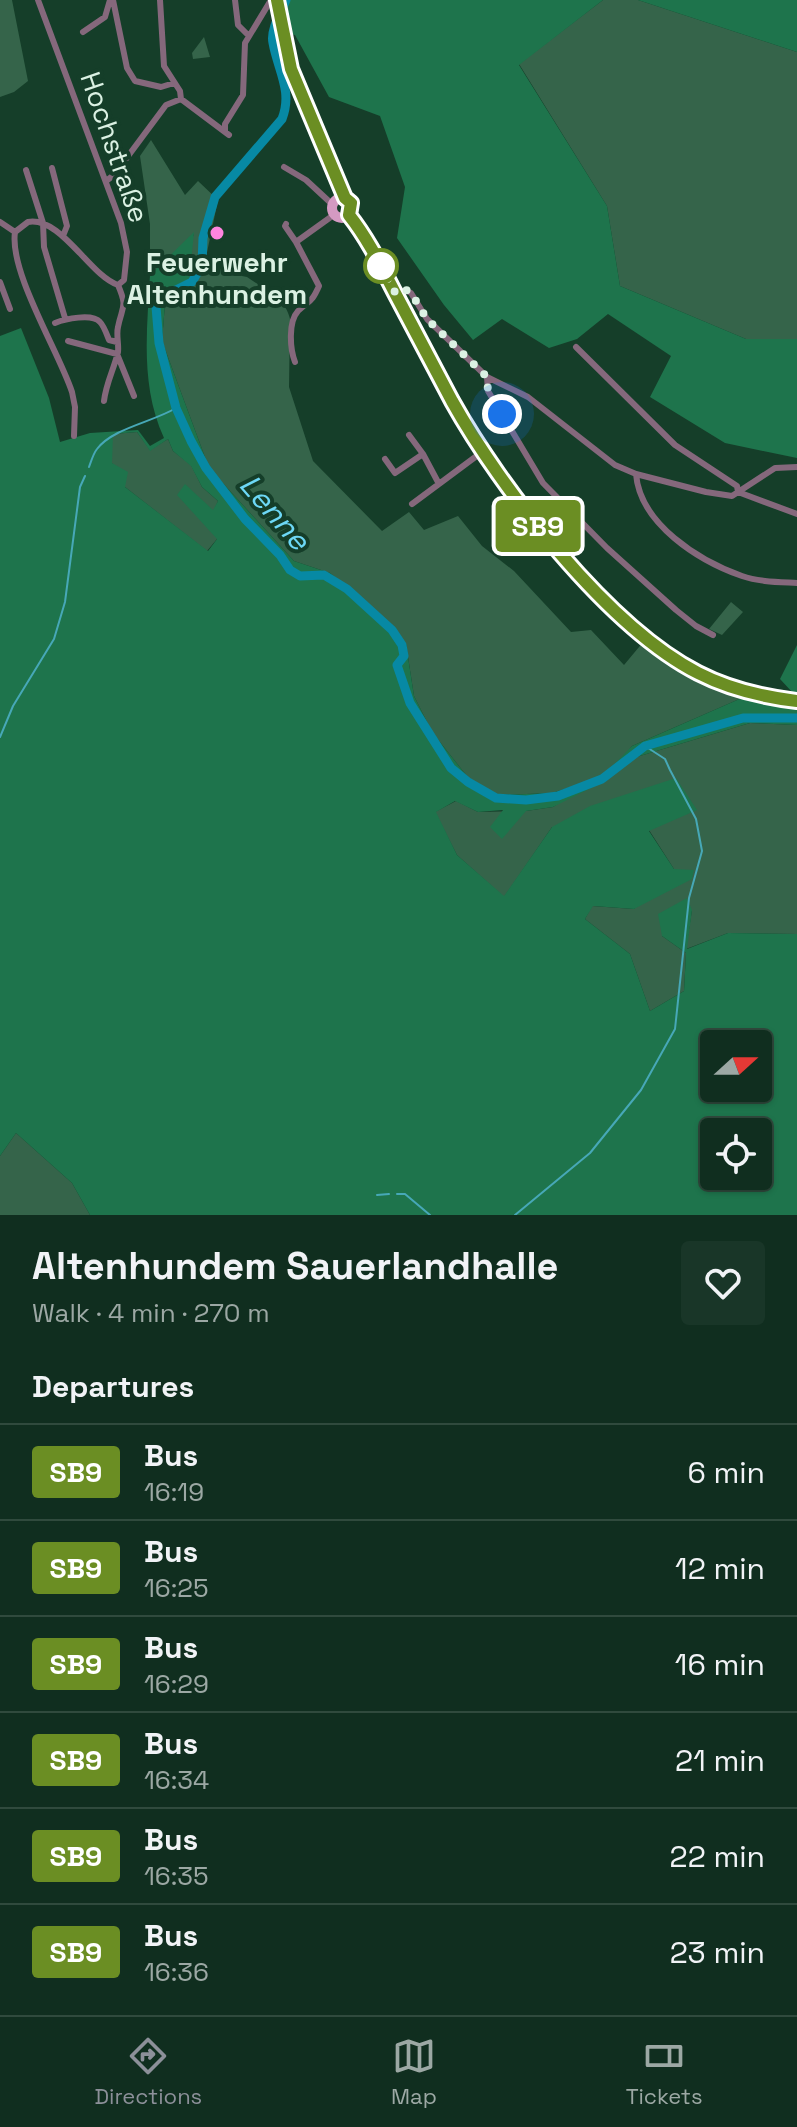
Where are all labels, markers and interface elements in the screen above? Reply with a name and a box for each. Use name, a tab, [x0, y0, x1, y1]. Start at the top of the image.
street label: Hochstraße	[72, 67, 158, 227]
marker: Feuerwehr Altenhundem	[208, 224, 226, 242]
place label: Feuerwehr Altenhundem	[127, 244, 307, 312]
unlabelled marker	[364, 249, 398, 283]
your location	[482, 394, 522, 434]
water label: Lenne	[231, 466, 320, 559]
line badge: SB9	[492, 500, 584, 552]
text: SB9	[512, 508, 564, 544]
north arrow	[700, 1030, 772, 1102]
map controls	[700, 1030, 772, 1190]
button: locate	[700, 1118, 772, 1190]
button: heart	[681, 1241, 765, 1325]
text: Altenhundem Sauerlandhalle	[32, 1242, 558, 1290]
text: Walk · 4 min · 270 m	[32, 1296, 270, 1330]
text: Departures	[32, 1367, 194, 1406]
text: Bus	[144, 1436, 198, 1475]
text: 6 min	[687, 1453, 765, 1492]
text: SB9	[50, 1454, 102, 1490]
text: 16:19	[144, 1475, 204, 1509]
text: Bus	[144, 1532, 198, 1571]
text: 12 min	[675, 1549, 765, 1588]
text: SB9	[50, 1550, 102, 1586]
text: 16:25	[144, 1571, 209, 1605]
text: Bus	[144, 1628, 198, 1667]
text: 16 min	[675, 1645, 765, 1684]
text: SB9	[50, 1646, 102, 1682]
text: 16:29	[144, 1667, 209, 1701]
text: Bus	[144, 1724, 198, 1763]
text: 21 min	[675, 1741, 765, 1780]
text: SB9	[50, 1742, 102, 1778]
text: 16:34	[144, 1763, 209, 1797]
text: Bus	[144, 1820, 198, 1859]
text: 22 min	[670, 1837, 765, 1876]
text: SB9	[50, 1838, 102, 1874]
text: 16:35	[144, 1859, 209, 1893]
text: Bus	[144, 1916, 198, 1955]
text: 23 min	[670, 1933, 765, 1972]
text: SB9	[50, 1934, 102, 1970]
text: 16:36	[144, 1955, 209, 1989]
tab: Directions	[94, 2034, 202, 2110]
tab: Map	[391, 2034, 437, 2110]
tab: Tickets	[626, 2034, 703, 2110]

